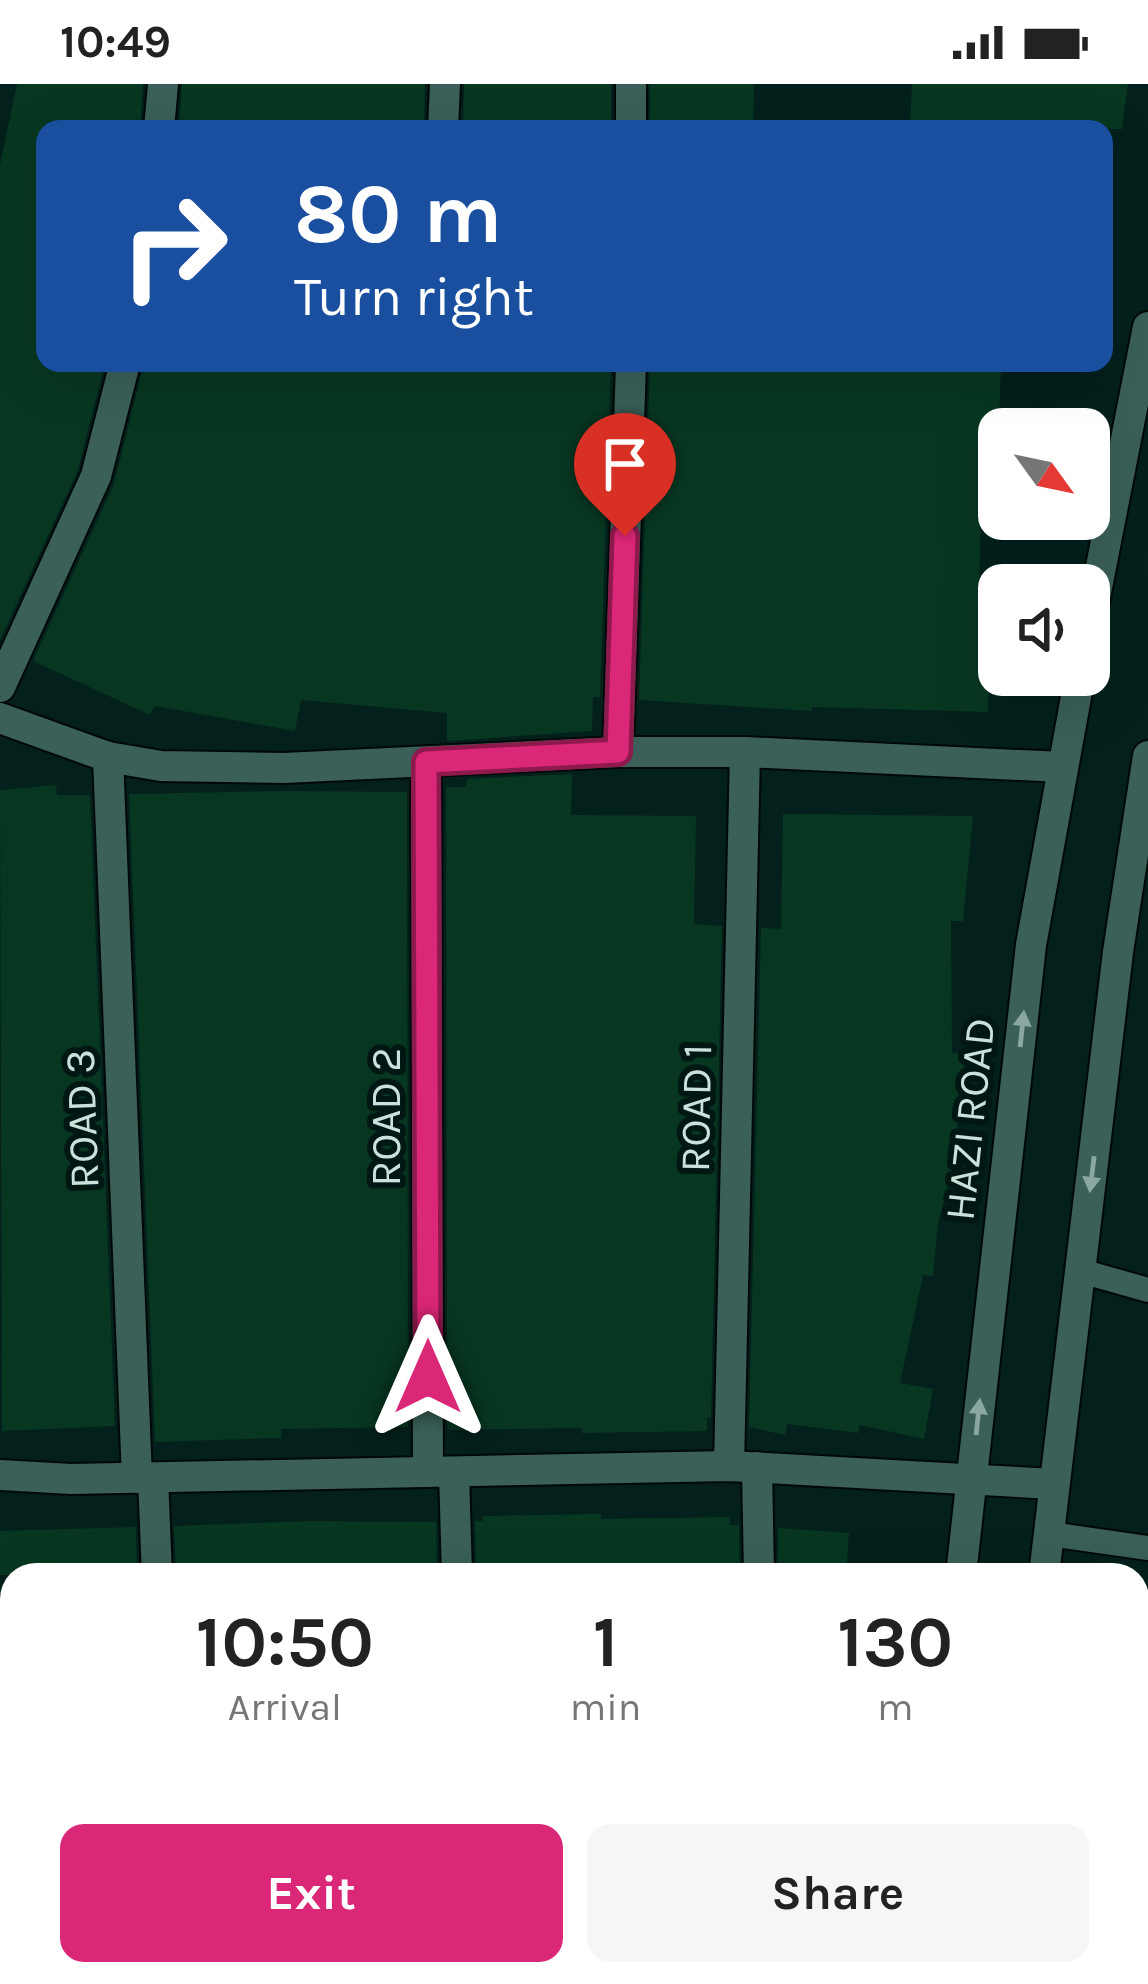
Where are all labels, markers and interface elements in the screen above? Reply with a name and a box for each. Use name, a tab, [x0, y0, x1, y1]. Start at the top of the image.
text: 10:49	[60, 16, 171, 68]
text: 80 m	[294, 165, 502, 263]
icon: right	[96, 168, 252, 324]
text: Turn right	[294, 265, 534, 329]
north arrow	[978, 408, 1110, 540]
map controls	[978, 408, 1110, 696]
pin	[574, 413, 676, 536]
icon: arrive	[592, 431, 658, 497]
button: sound	[978, 564, 1110, 696]
one-way arrow	[1012, 1010, 1031, 1048]
street label: HAZI ROAD	[934, 1015, 1005, 1223]
street label: ROAD 1	[670, 1043, 722, 1173]
street label: ROAD 3	[55, 1048, 109, 1190]
street label: ROAD 2	[361, 1048, 411, 1187]
one-way arrow	[1082, 1156, 1101, 1193]
position arrow	[365, 1314, 491, 1440]
one-way arrow	[969, 1398, 988, 1435]
text: 10:50	[196, 1600, 374, 1684]
text: 1	[593, 1600, 618, 1684]
text: 130	[837, 1600, 953, 1684]
text: Arrival	[228, 1684, 342, 1730]
text: min	[570, 1684, 641, 1730]
text: m	[877, 1684, 913, 1730]
button: Exit	[60, 1824, 563, 1962]
button: Share	[587, 1824, 1089, 1962]

